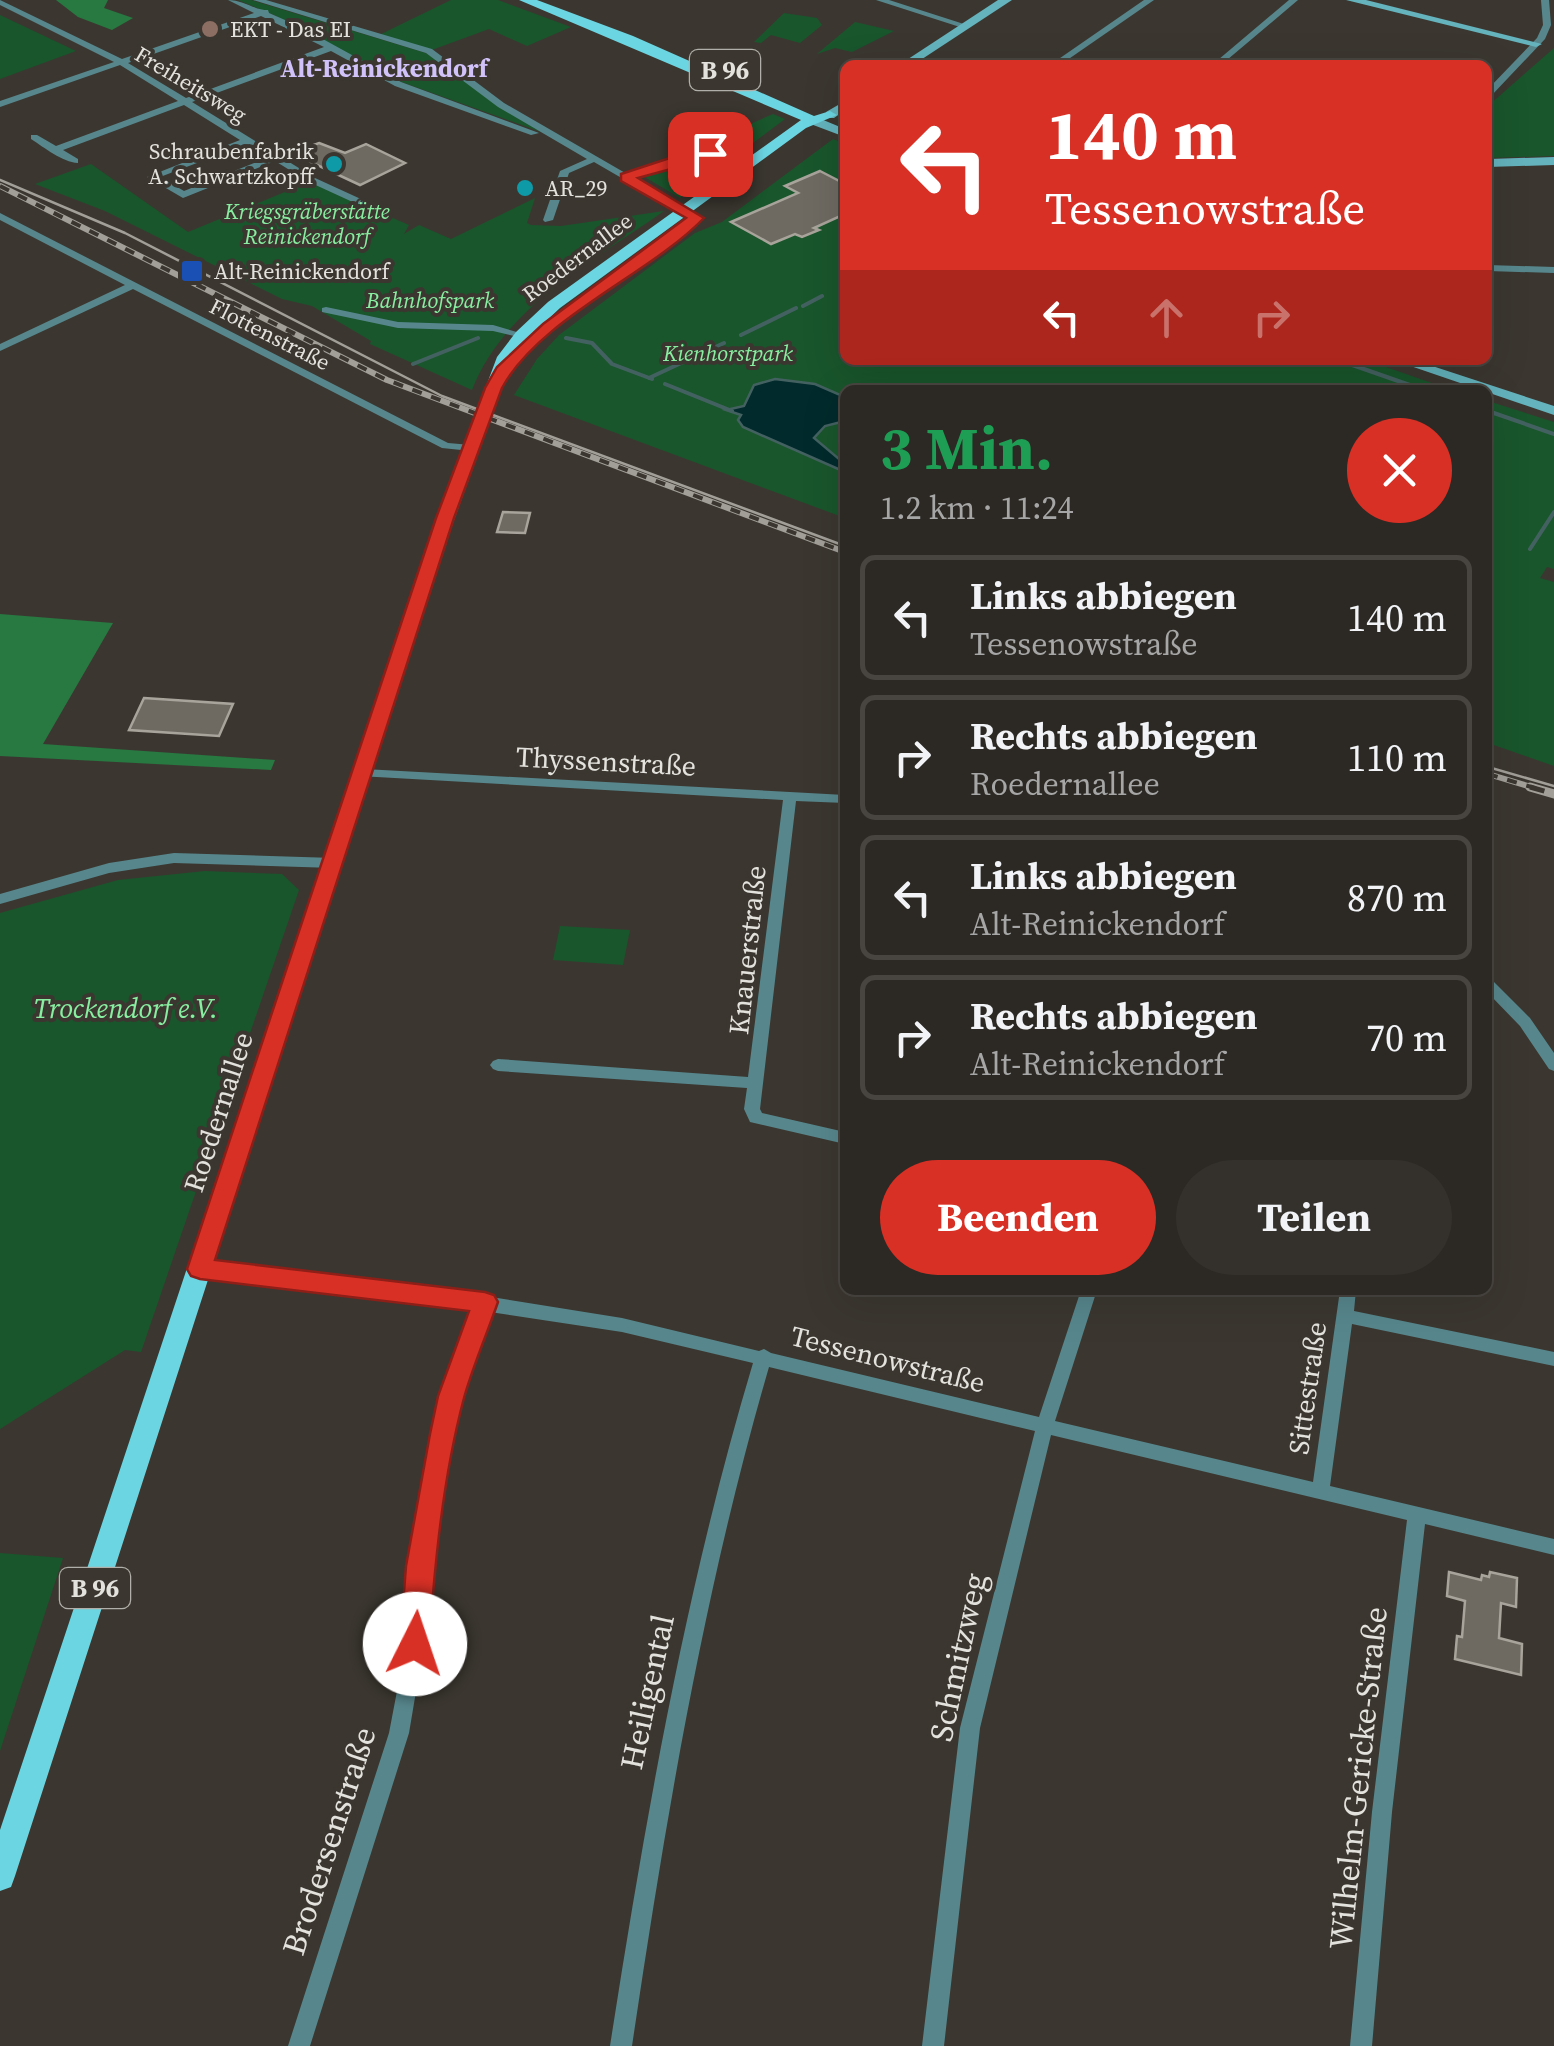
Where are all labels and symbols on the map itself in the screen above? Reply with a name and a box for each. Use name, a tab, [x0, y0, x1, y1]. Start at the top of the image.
place label: EKT - Das EI	[230, 14, 351, 44]
marker: EKT - Das EI	[199, 18, 221, 40]
street label: Freiheitsweg	[129, 39, 253, 129]
road number: B 96	[690, 50, 760, 90]
district label: Alt-Reinickendorf	[280, 51, 491, 85]
pin	[668, 112, 753, 197]
place label: Schraubenfabrik A. Schwartzkopff	[148, 136, 317, 191]
marker: Schraubenfabrik A. Schwartzkopff	[323, 153, 345, 175]
place label: AR_29	[545, 173, 607, 203]
marker: AR_29	[514, 177, 536, 199]
park label: Kriegsgräberstätte Reinickendorf	[223, 196, 390, 251]
street label: Roedernallee	[516, 206, 638, 308]
place label: Alt-Reinickendorf	[214, 256, 391, 286]
marker: Alt-Reinickendorf	[179, 258, 205, 284]
park label: Bahnhofspark	[365, 285, 495, 315]
street label: Flottenstraße	[205, 291, 335, 377]
park label: Kienhorstpark	[662, 338, 794, 368]
street label: Thyssenstraße	[515, 737, 697, 785]
street label: Knauerstraße	[719, 864, 775, 1036]
park label: Trockendorf e.V.	[34, 989, 218, 1027]
street label: Roedernallee	[174, 1027, 262, 1197]
street label: Tessenowstraße	[787, 1316, 989, 1402]
street label: Sittestraße	[1279, 1319, 1335, 1457]
road number: B 96	[60, 1568, 130, 1608]
street label: Schmitzweg	[919, 1569, 997, 1745]
position arrow	[363, 1592, 467, 1696]
street label: Wilhelm-Gericke-Straße	[1318, 1605, 1398, 1951]
street label: Heiligental	[609, 1610, 685, 1774]
street label: Brodersenstraße	[271, 1721, 387, 1961]

